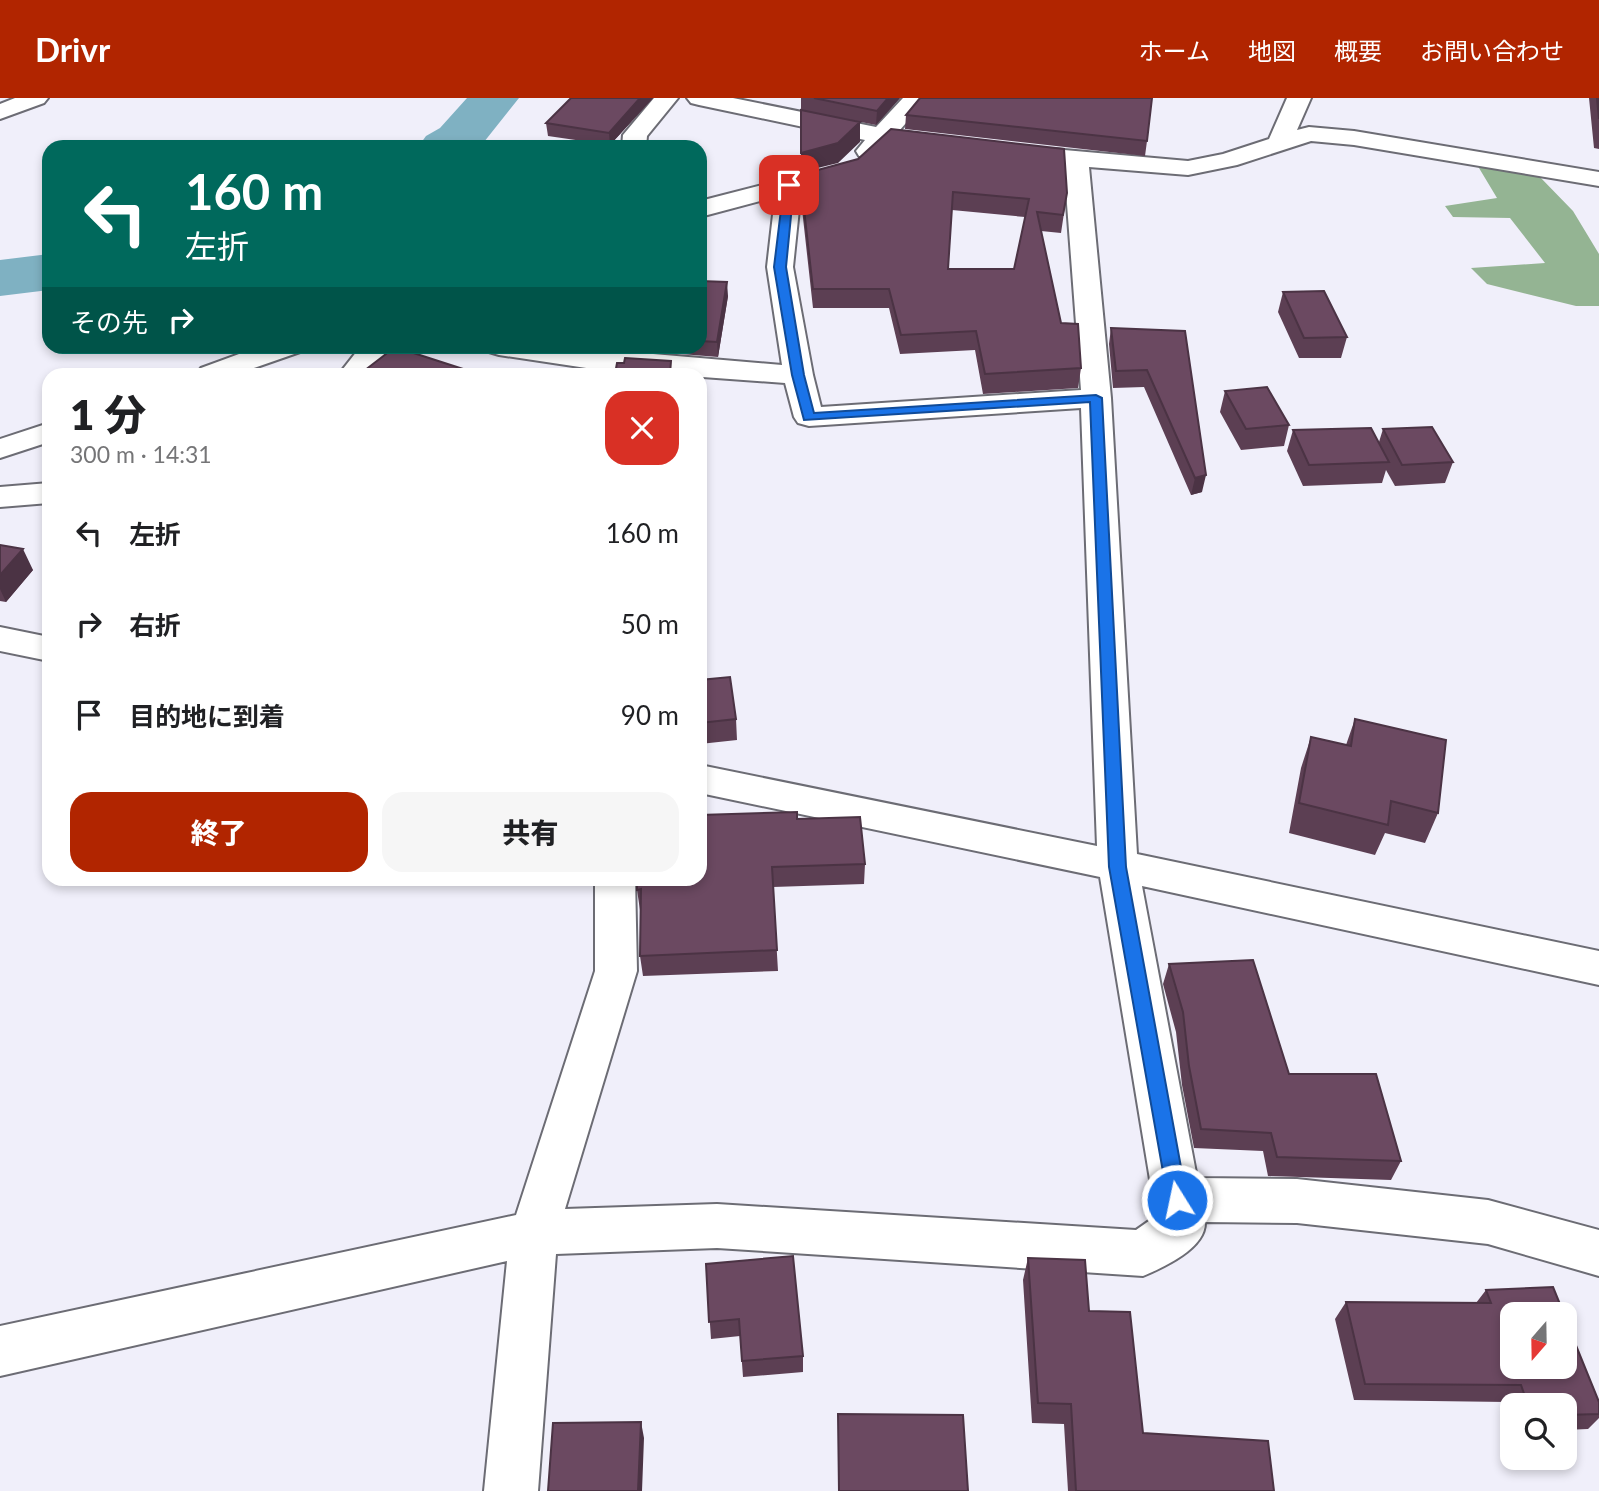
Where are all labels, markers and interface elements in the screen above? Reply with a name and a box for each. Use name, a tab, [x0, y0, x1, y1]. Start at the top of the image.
text: Drivr	[35, 29, 110, 69]
text: ホーム	[1139, 36, 1210, 65]
text: 地図	[1248, 36, 1296, 65]
text: 概要	[1334, 36, 1382, 65]
text: お問い合わせ	[1420, 36, 1564, 65]
pin	[759, 155, 819, 215]
text: 160 m	[185, 162, 323, 220]
icon: arrive	[770, 166, 808, 204]
icon: left	[70, 168, 161, 259]
text: 左折	[185, 226, 249, 265]
icon: right	[162, 301, 200, 339]
text: その先	[70, 306, 148, 338]
text: 1 分	[70, 389, 146, 439]
button: close	[605, 391, 679, 465]
text: 300 m · 14:31	[70, 440, 212, 468]
icon: left	[70, 514, 108, 552]
text: 160 m	[606, 517, 679, 549]
text: 左折	[129, 518, 181, 550]
icon: right	[70, 605, 108, 643]
text: 50 m	[621, 608, 679, 640]
text: 右折	[129, 609, 181, 641]
icon: arrive	[70, 696, 108, 734]
text: 90 m	[621, 699, 679, 731]
text: 目的地に到着	[129, 700, 285, 732]
button: 終了	[70, 792, 368, 872]
button: 共有	[382, 792, 679, 872]
position arrow	[1140, 1163, 1214, 1237]
north arrow	[1500, 1302, 1577, 1379]
map controls	[1500, 1302, 1577, 1470]
button: search	[1500, 1393, 1577, 1470]

